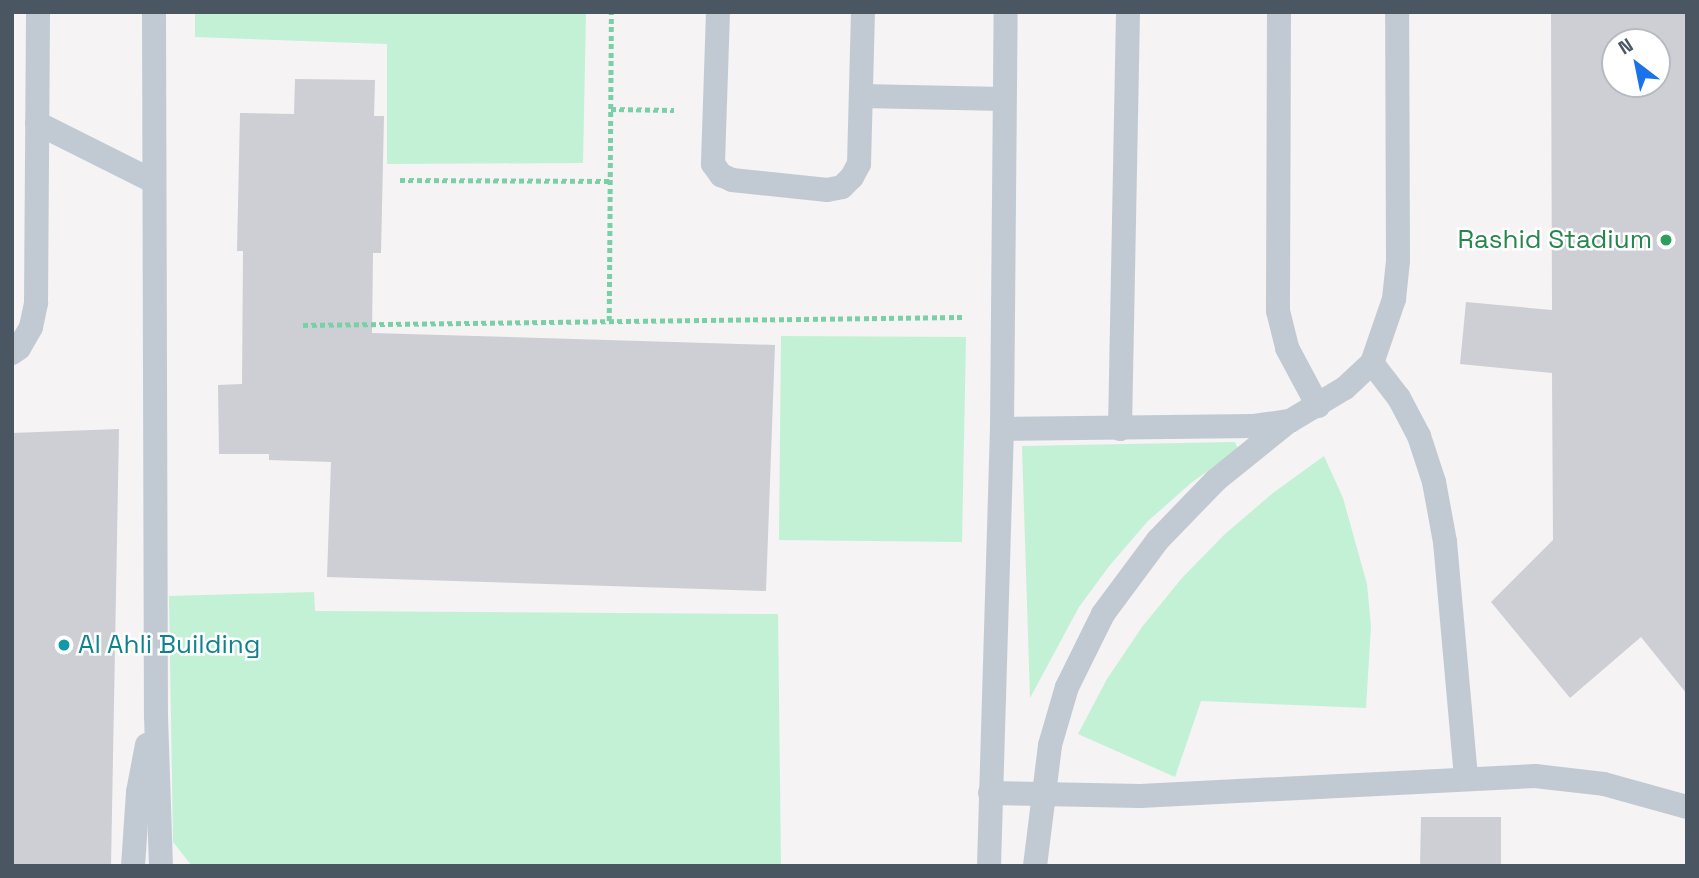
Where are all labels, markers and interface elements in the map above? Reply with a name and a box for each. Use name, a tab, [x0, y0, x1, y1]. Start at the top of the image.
north arrow	[1601, 28, 1671, 98]
text: N	[1614, 32, 1638, 60]
place label: Rashid Stadium	[1458, 224, 1652, 256]
marker: Rashid Stadium	[1658, 232, 1674, 248]
place label: Al Ahli Building	[78, 629, 261, 661]
marker: Al Ahli Building	[56, 637, 72, 653]

